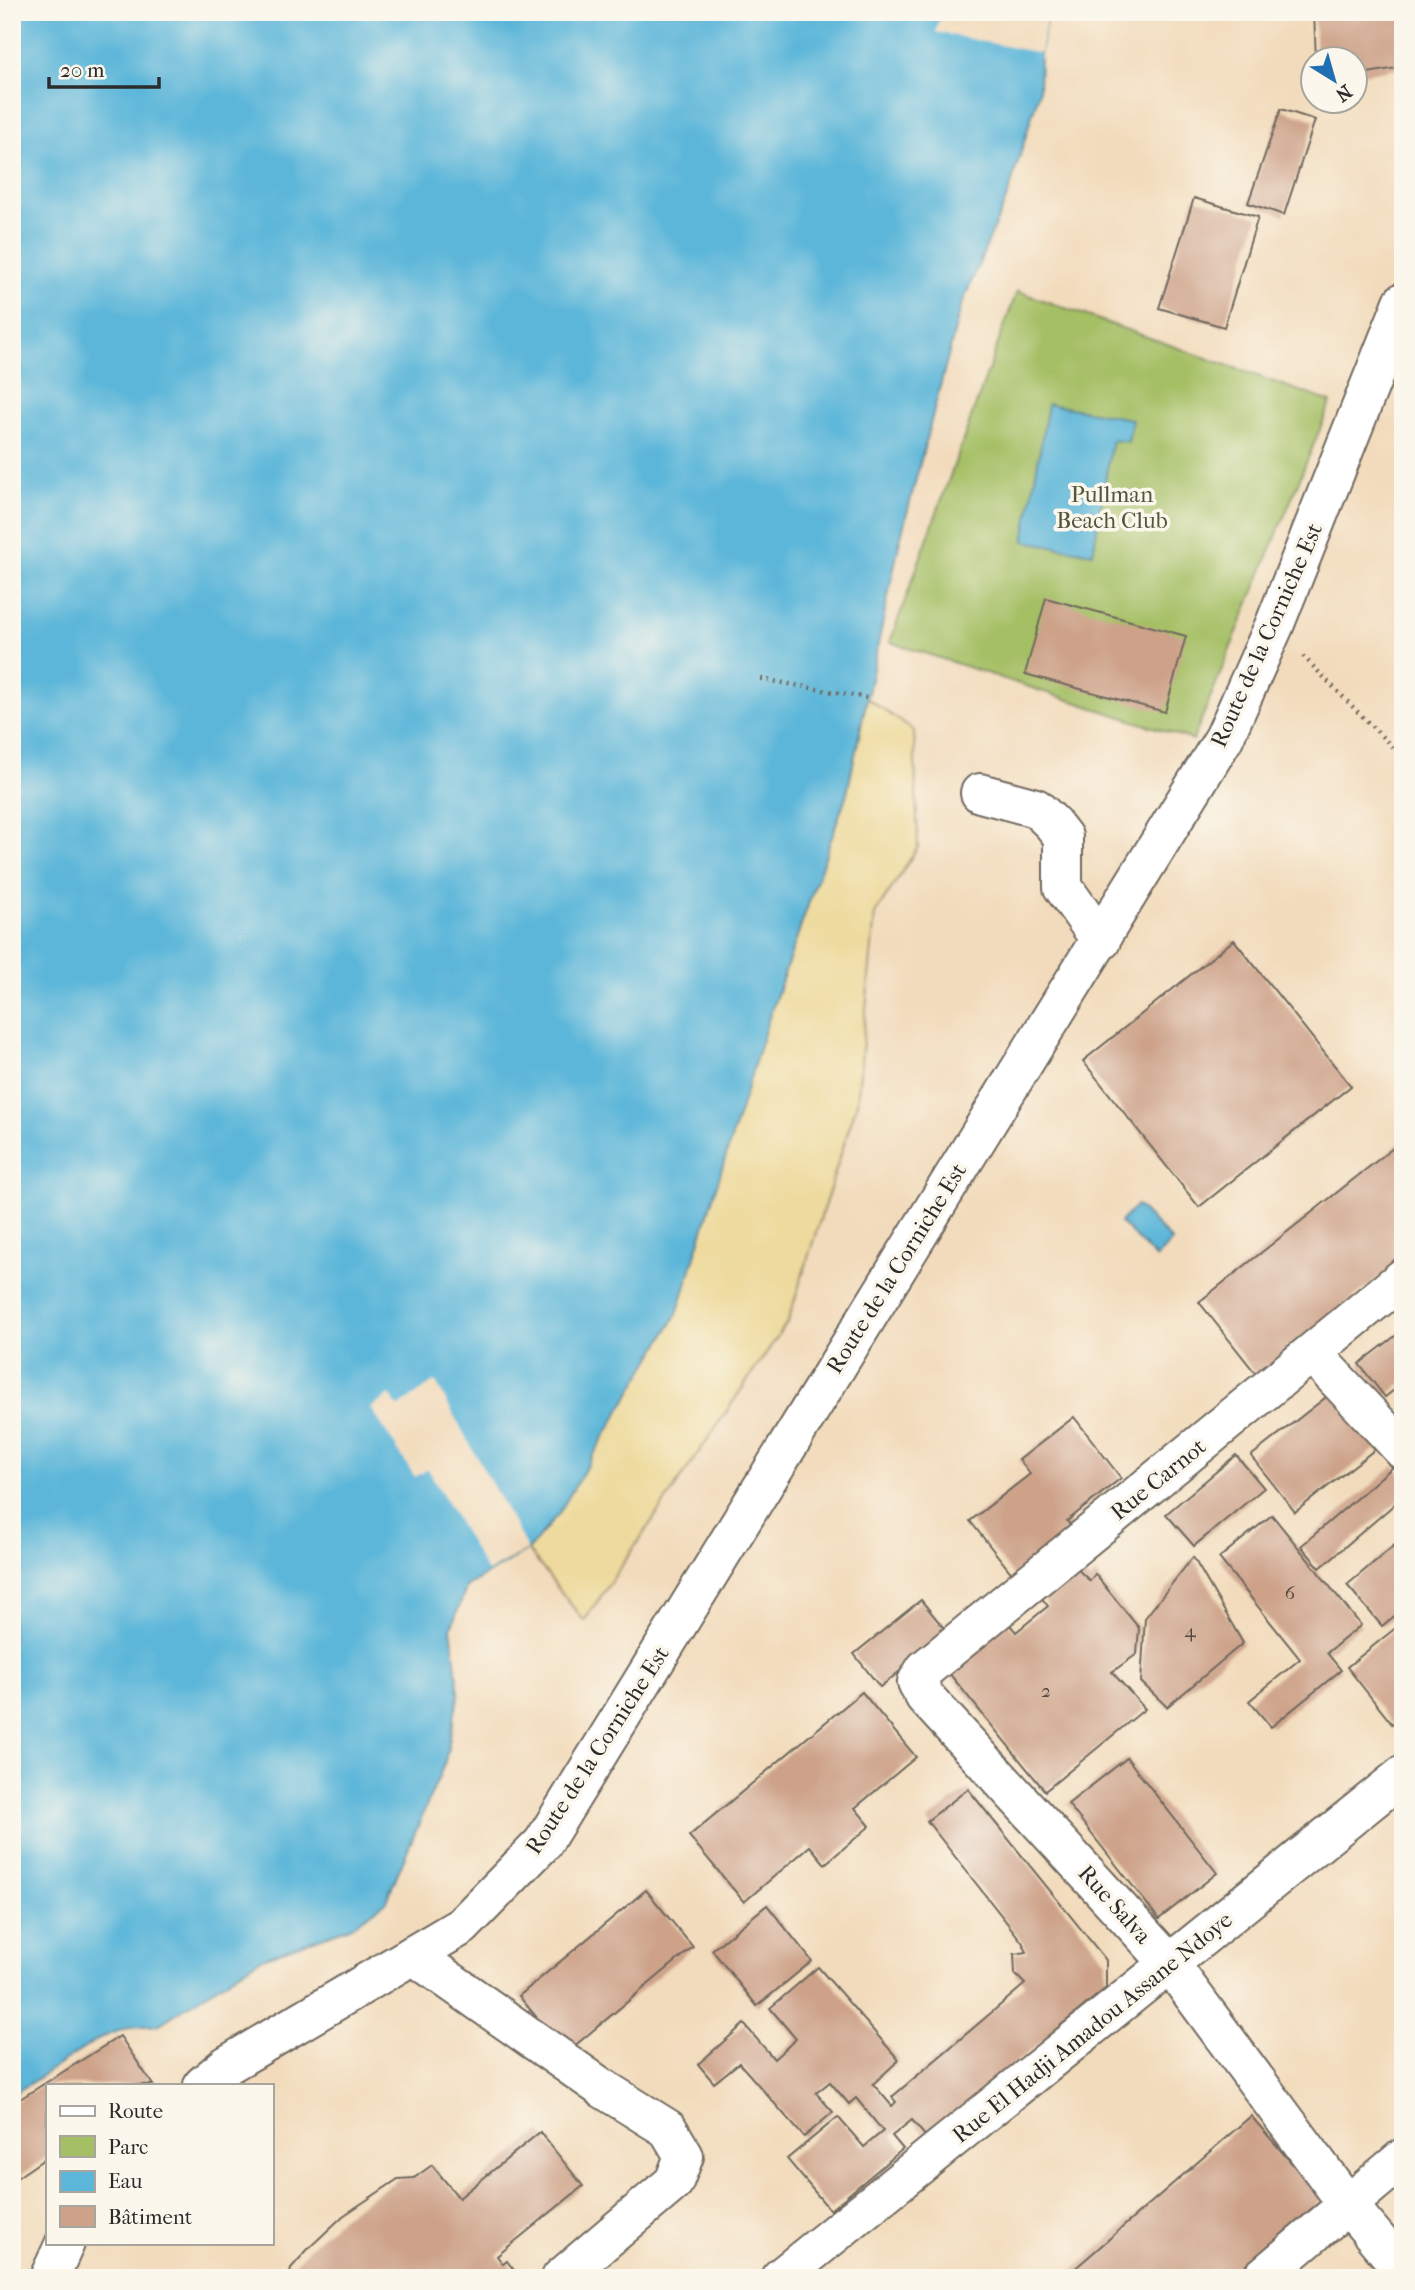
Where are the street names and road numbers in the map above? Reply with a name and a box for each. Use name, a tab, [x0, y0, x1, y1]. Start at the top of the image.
street label: Route de la Corniche Est	[1205, 519, 1328, 752]
street label: Route de la Corniche Est	[821, 1158, 972, 1378]
street label: Rue Carnot	[1105, 1433, 1211, 1526]
street label: Route de la Corniche Est	[520, 1641, 675, 1859]
street label: Rue Salva	[1072, 1860, 1157, 1949]
street label: Rue El Hadji Amadou Assane Ndoye	[947, 1906, 1238, 2149]

